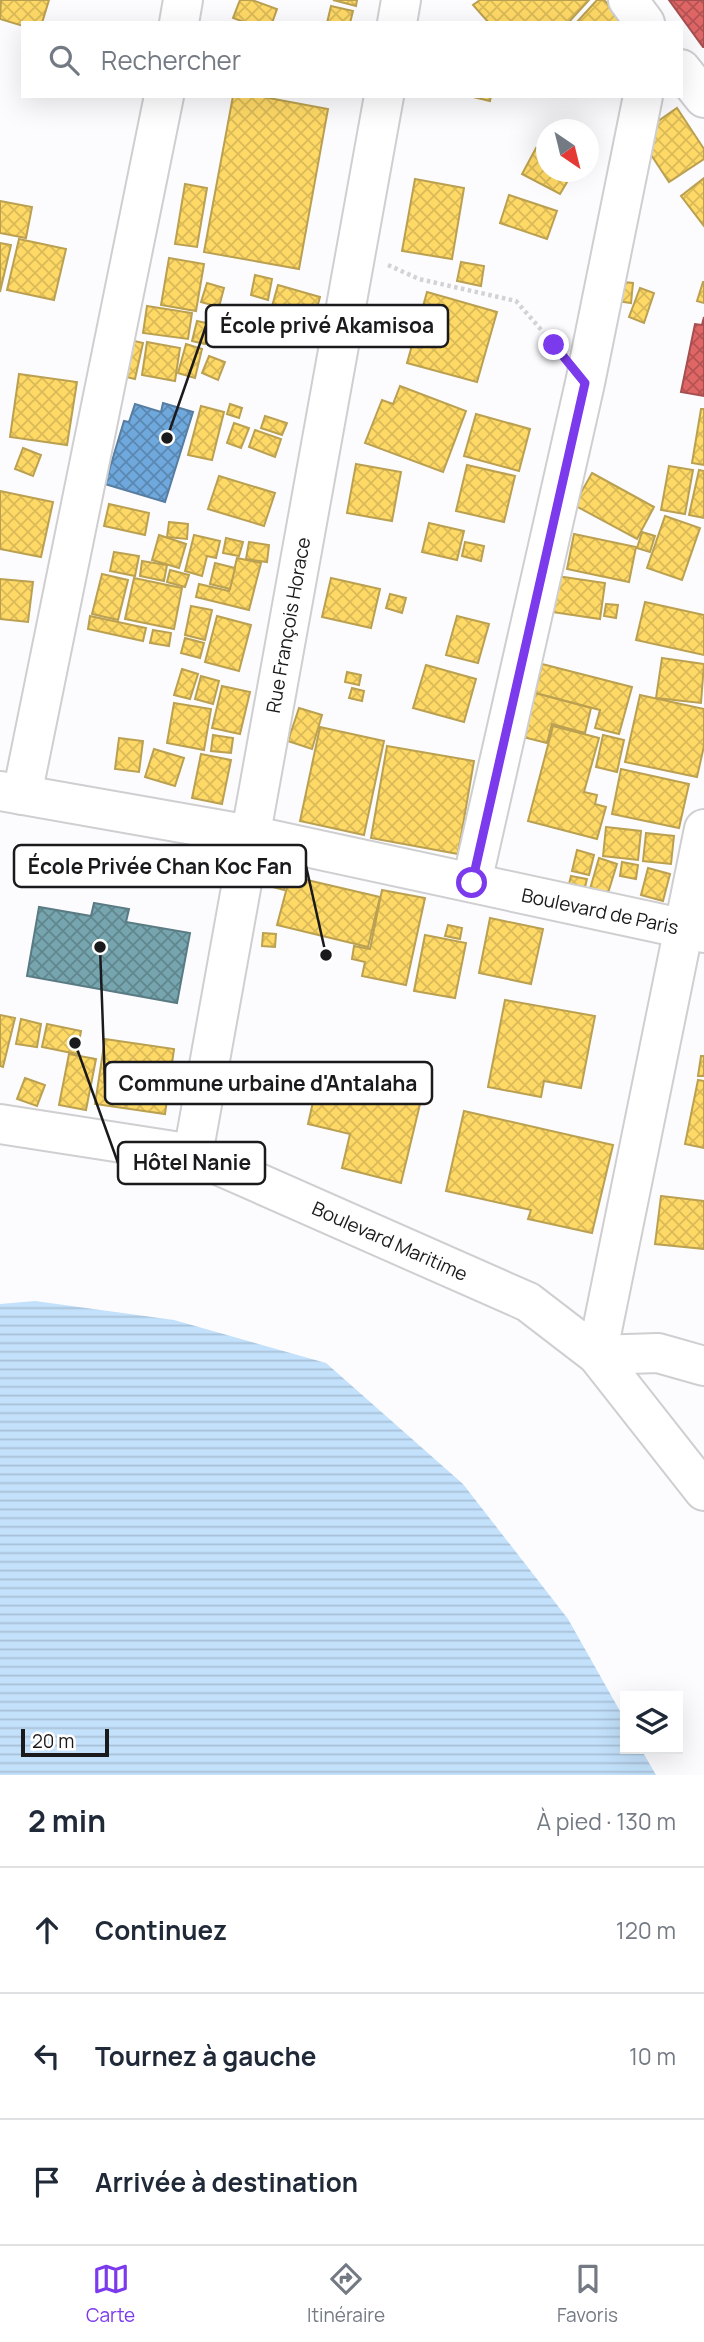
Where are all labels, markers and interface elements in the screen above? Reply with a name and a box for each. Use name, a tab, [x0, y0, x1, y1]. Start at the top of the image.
search box	[21, 21, 683, 98]
icon: search	[45, 41, 83, 79]
text: Rechercher	[101, 42, 241, 78]
north arrow	[536, 119, 599, 182]
callout: École privé Akamisoa	[206, 305, 448, 347]
text: École privé Akamisoa	[220, 311, 434, 339]
route end	[538, 329, 569, 360]
street label: Rue François Horace	[260, 535, 316, 715]
callout: École Privée Chan Koc Fan	[14, 845, 306, 887]
text: École Privée Chan Koc Fan	[28, 852, 292, 880]
route start	[456, 867, 487, 898]
street label: Boulevard de Paris	[519, 882, 681, 940]
callout: Commune urbaine d'Antalaha	[105, 1062, 432, 1104]
text: Commune urbaine d'Antalaha	[119, 1069, 417, 1097]
callout: Hôtel Nanie	[118, 1142, 265, 1184]
text: Hôtel Nanie	[133, 1148, 251, 1176]
street label: Boulevard Maritime	[308, 1195, 472, 1287]
map controls	[620, 1691, 683, 1754]
button: layers	[620, 1691, 683, 1754]
scale bar	[21, 1726, 108, 1758]
text: 20 m	[32, 1728, 74, 1754]
text: 2 min	[28, 1800, 106, 1841]
text: À pied · 130 m	[537, 1805, 676, 1837]
icon: ahead	[28, 1911, 66, 1949]
text: Continuez	[95, 1912, 227, 1948]
text: 120 m	[616, 1914, 676, 1946]
icon: left	[28, 2037, 66, 2075]
text: Tournez à gauche	[95, 2038, 316, 2074]
text: 10 m	[629, 2040, 676, 2072]
icon: arrive	[28, 2163, 66, 2201]
text: Arrivée à destination	[95, 2164, 358, 2200]
tab: Carte	[86, 2260, 135, 2328]
tab: Itinéraire	[307, 2260, 385, 2328]
tab: Favoris	[557, 2260, 618, 2328]

